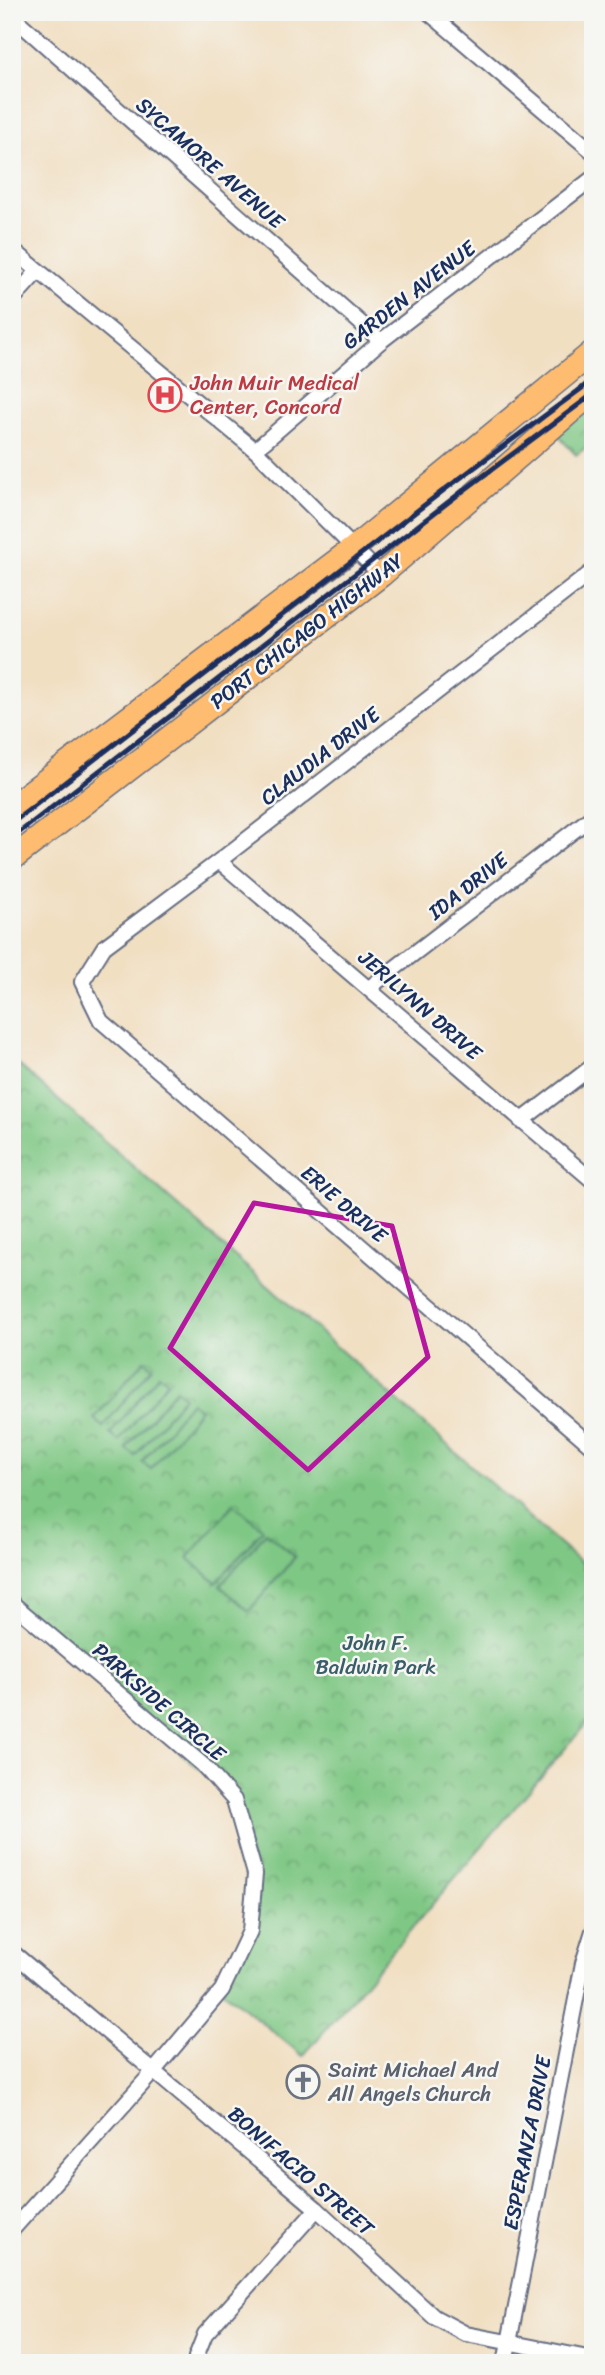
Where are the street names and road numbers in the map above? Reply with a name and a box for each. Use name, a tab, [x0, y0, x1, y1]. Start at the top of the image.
street label: SYCAMORE AVENUE	[127, 87, 294, 240]
street label: GARDEN AVENUE	[334, 229, 485, 360]
street label: PORT CHICAGO HIGHWAY	[201, 542, 413, 719]
street label: CLAUDIA DRIVE	[251, 696, 390, 815]
street label: IDA DRIVE	[418, 841, 518, 931]
street label: JERILYNN DRIVE	[348, 939, 492, 1071]
street label: ERIE DRIVE	[292, 1155, 397, 1254]
street label: PARKSIDE CIRCLE	[83, 1633, 236, 1772]
street label: ESPERANZA DRIVE	[491, 2051, 563, 2233]
street label: BONIFACIO STREET	[219, 2096, 384, 2247]

